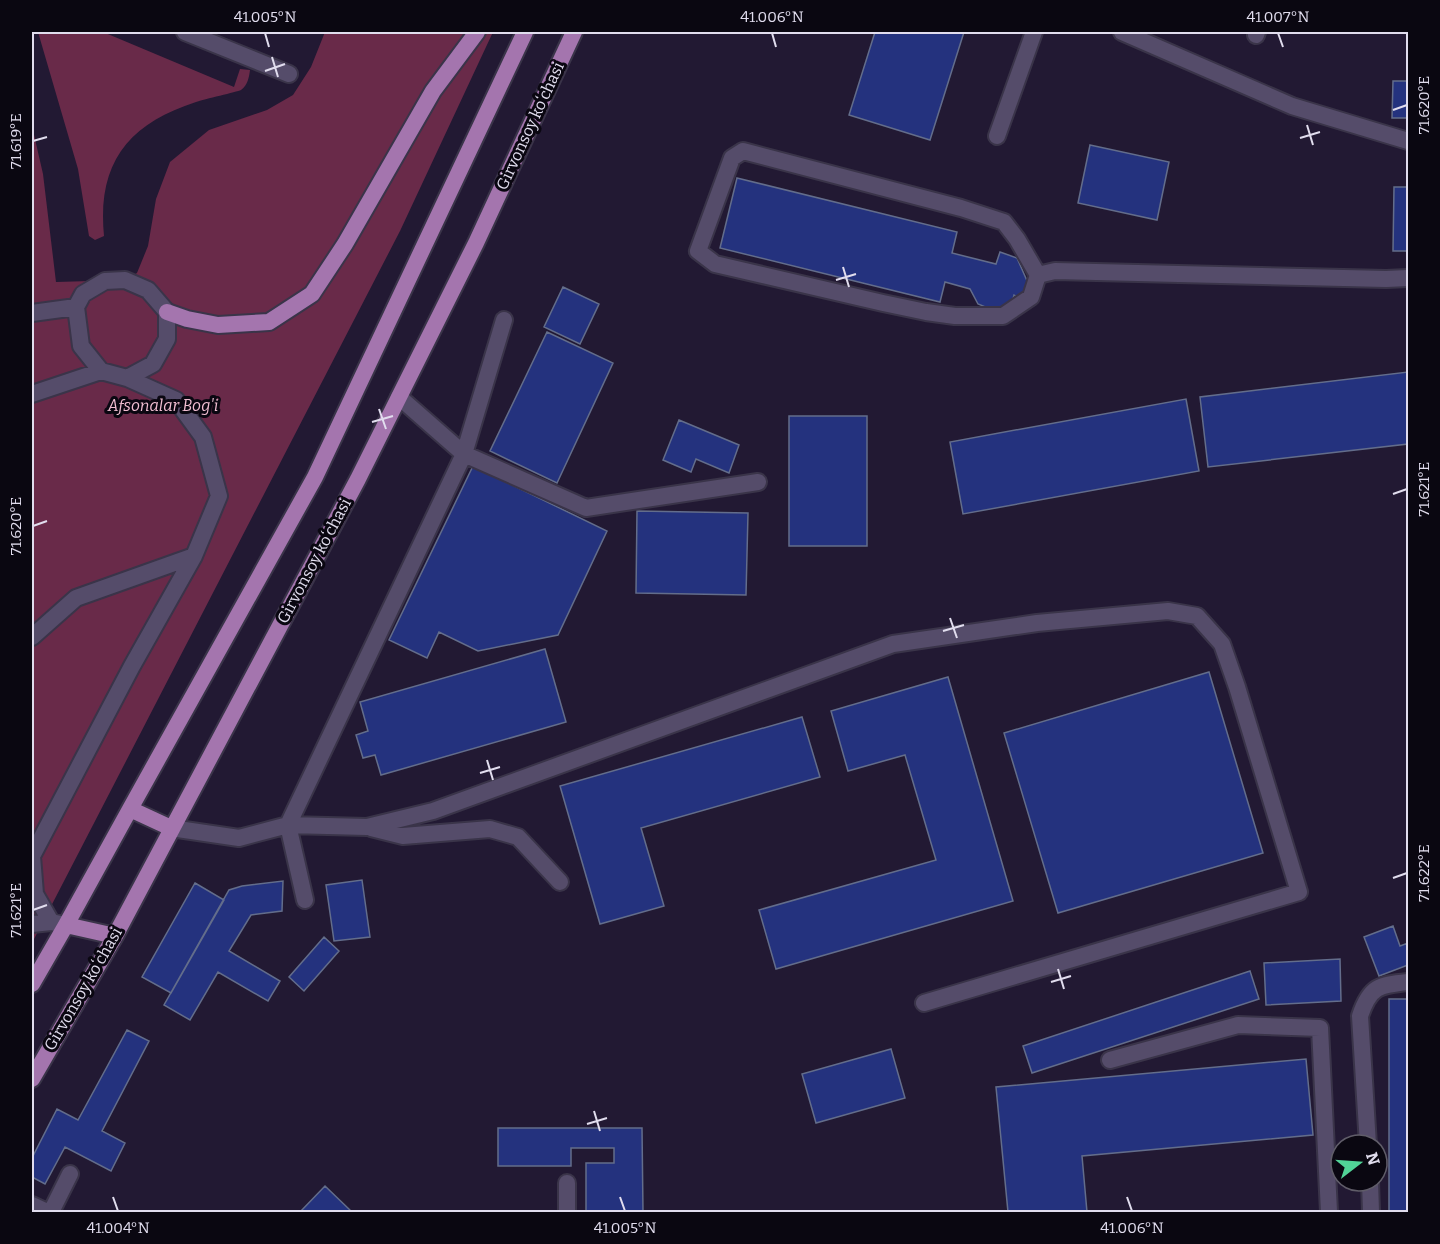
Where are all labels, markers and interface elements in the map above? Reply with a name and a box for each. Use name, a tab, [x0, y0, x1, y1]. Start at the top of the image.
text: 41.005°N	[234, 8, 296, 26]
text: 41.006°N	[740, 8, 804, 26]
text: 41.007°N	[1247, 8, 1310, 26]
street label: Girvonsoy koʻchasi	[492, 59, 568, 193]
text: 71.620°E	[1415, 76, 1433, 134]
text: 71.619°E	[7, 113, 25, 169]
park label: Afsonalar Bog'i	[107, 396, 219, 415]
text: 71.621°E	[1415, 462, 1433, 516]
street label: Girvonsoy koʻchasi	[273, 495, 355, 627]
text: 71.620°E	[7, 497, 25, 555]
text: 71.622°E	[1415, 844, 1433, 902]
text: 71.621°E	[7, 883, 25, 937]
street label: Girvonsoy koʻchasi	[40, 924, 126, 1054]
north arrow	[1329, 1133, 1389, 1193]
text: N	[1362, 1150, 1384, 1167]
text: 41.004°N	[86, 1219, 150, 1237]
text: 41.005°N	[594, 1219, 656, 1237]
text: 41.006°N	[1100, 1219, 1164, 1237]

